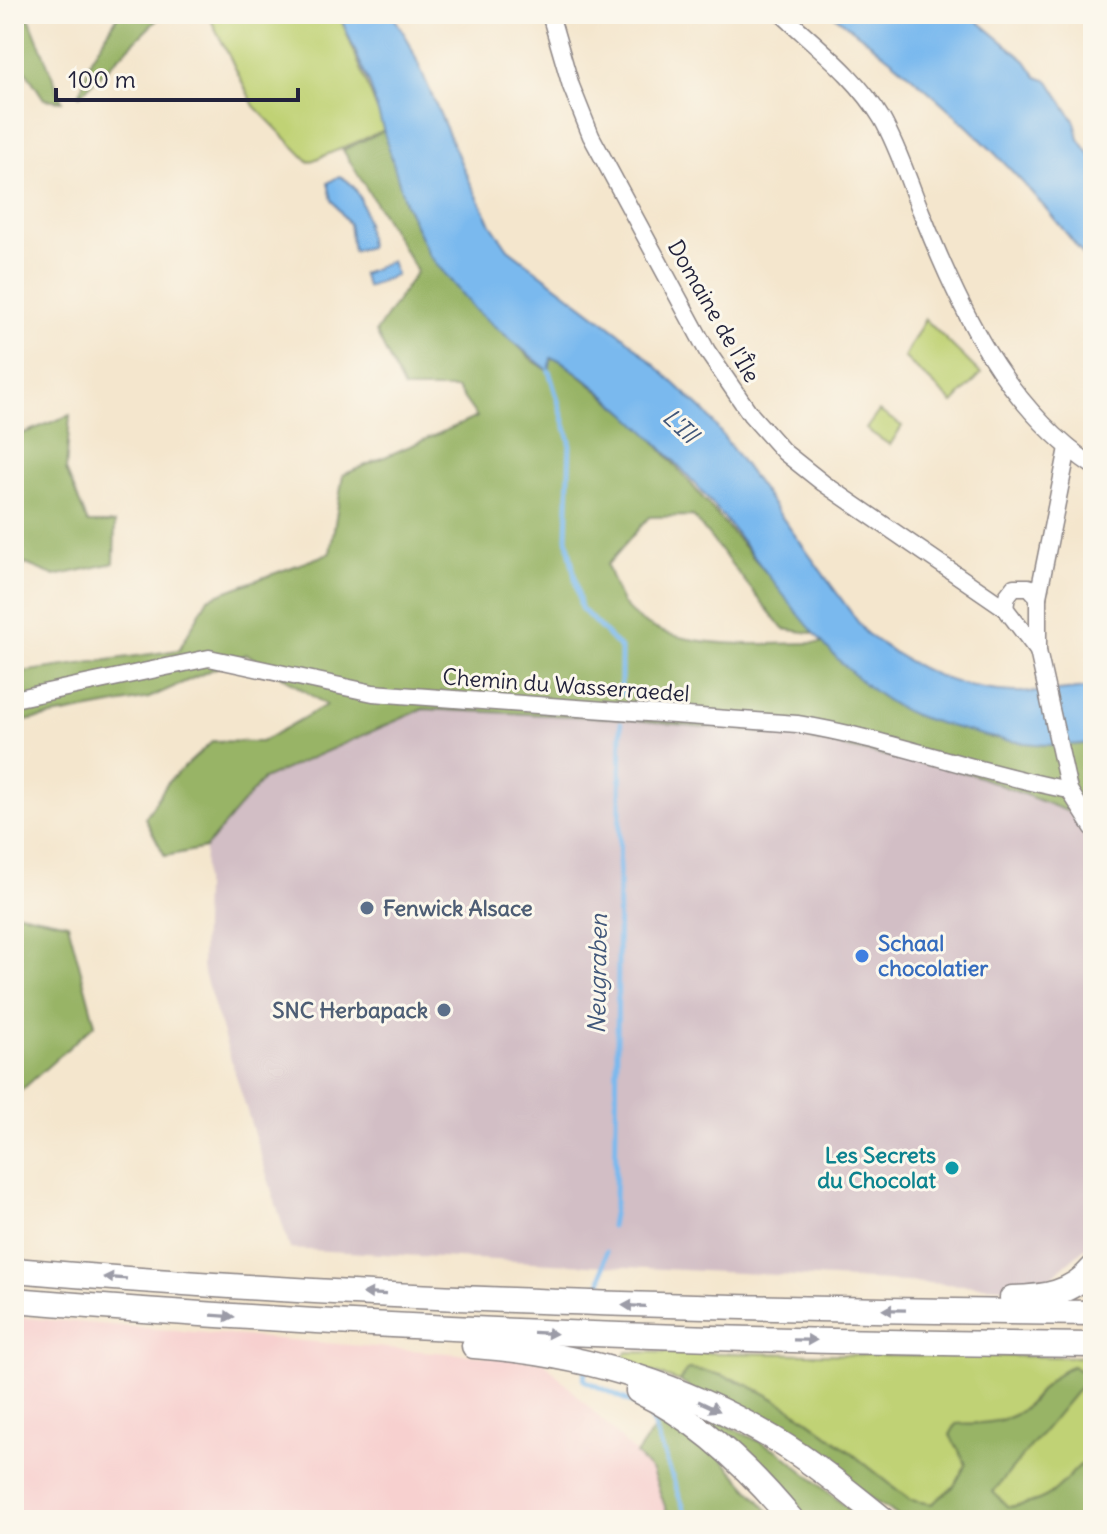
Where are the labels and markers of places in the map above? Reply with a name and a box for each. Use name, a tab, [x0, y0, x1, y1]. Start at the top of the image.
place label: Fenwick Alsace	[383, 894, 533, 922]
marker: Fenwick Alsace	[358, 899, 376, 917]
place label: Schaal chocolatier	[878, 929, 989, 982]
marker: Schaal chocolatier	[853, 947, 871, 965]
place label: SNC Herbapack	[272, 996, 428, 1024]
marker: SNC Herbapack	[435, 1001, 453, 1019]
place label: Les Secrets du Chocolat	[817, 1141, 937, 1194]
marker: Les Secrets du Chocolat	[943, 1159, 961, 1177]

